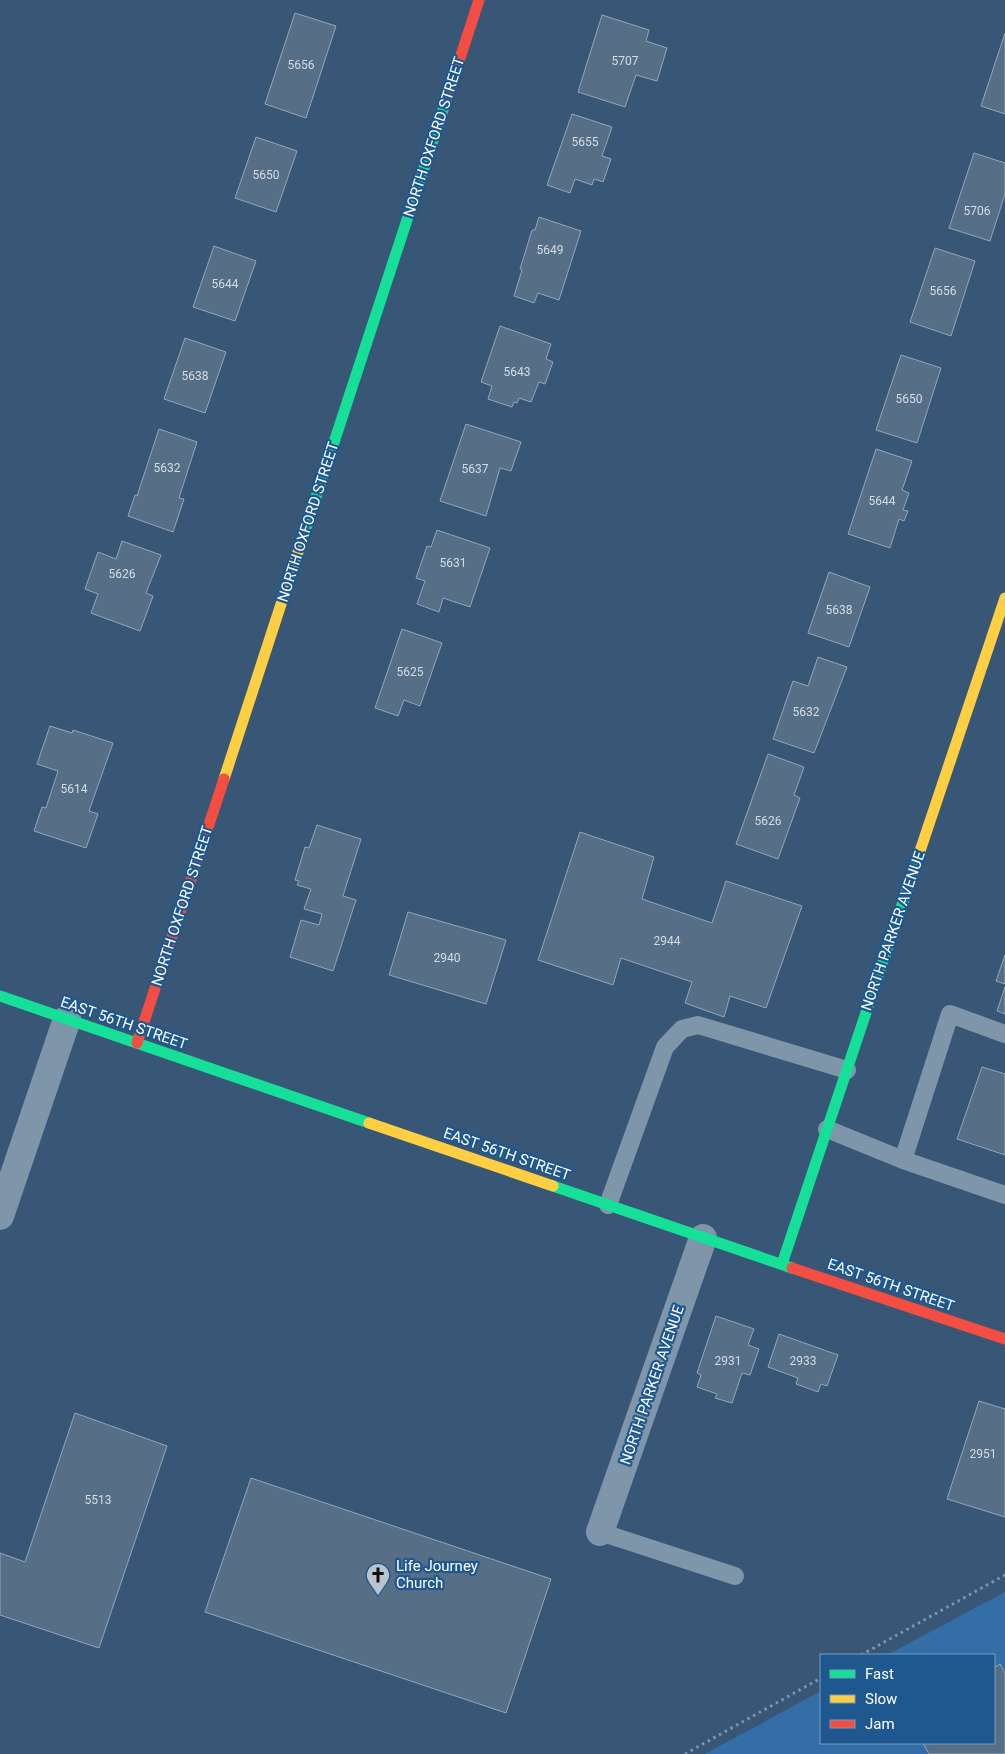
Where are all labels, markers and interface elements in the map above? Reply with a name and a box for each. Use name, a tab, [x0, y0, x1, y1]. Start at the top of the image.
house number: 5707	[612, 54, 639, 68]
street label: NORTH OXFORD STREET	[400, 55, 468, 219]
house number: 5656	[288, 58, 315, 72]
house number: 5655	[572, 135, 599, 149]
house number: 5650	[253, 168, 280, 182]
house number: 5706	[964, 204, 991, 218]
house number: 5649	[537, 243, 563, 257]
house number: 5644	[212, 277, 239, 291]
house number: 5656	[930, 284, 957, 298]
house number: 5643	[504, 365, 530, 379]
house number: 5638	[182, 369, 209, 383]
house number: 5650	[896, 392, 923, 406]
street label: NORTH OXFORD STREET	[274, 440, 342, 604]
house number: 5632	[154, 461, 181, 475]
house number: 5637	[462, 462, 489, 476]
house number: 5644	[869, 494, 896, 508]
house number: 5631	[440, 556, 466, 570]
house number: 5626	[109, 567, 136, 581]
house number: 5638	[826, 603, 853, 617]
house number: 5625	[397, 665, 424, 679]
house number: 5632	[793, 705, 820, 719]
house number: 5614	[61, 782, 88, 796]
house number: 5626	[755, 814, 782, 828]
street label: NORTH OXFORD STREET	[148, 824, 216, 988]
street label: NORTH PARKER AVENUE	[857, 848, 929, 1013]
house number: 2944	[654, 934, 681, 948]
house number: 2940	[434, 951, 461, 965]
street label: EAST 56TH STREET	[58, 993, 190, 1053]
street label: EAST 56TH STREET	[441, 1124, 573, 1184]
street label: EAST 56TH STREET	[825, 1255, 957, 1315]
street label: NORTH PARKER AVENUE	[616, 1302, 688, 1467]
house number: 2931	[715, 1354, 741, 1368]
house number: 2933	[790, 1354, 816, 1368]
house number: 2951	[970, 1447, 996, 1461]
house number: 5513	[85, 1493, 111, 1507]
place label: Life Journey Church	[396, 1557, 478, 1592]
church icon: Life Journey Church	[365, 1562, 391, 1596]
legend	[820, 1654, 995, 1744]
text: Fast	[865, 1665, 894, 1683]
text: Slow	[865, 1690, 897, 1708]
text: Jam	[865, 1715, 895, 1733]

